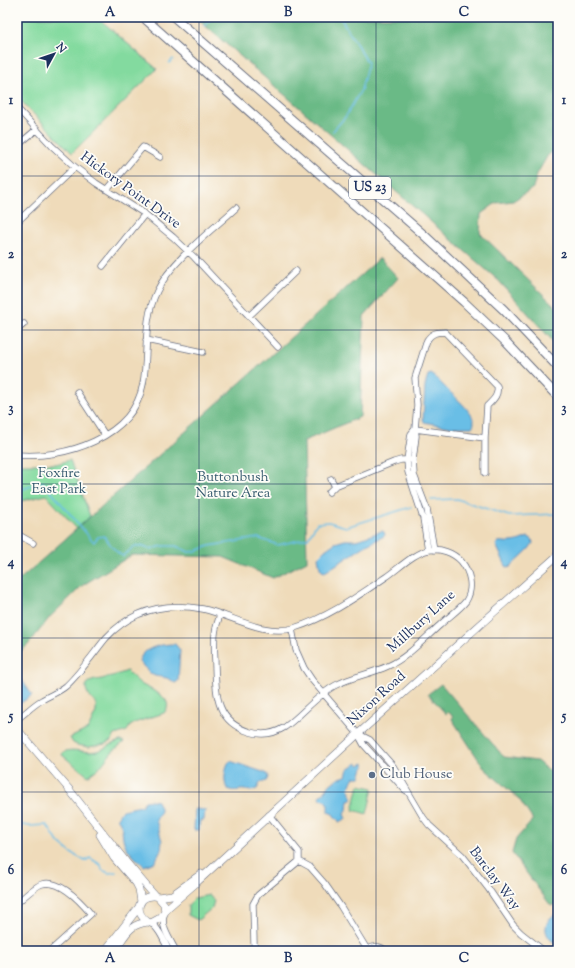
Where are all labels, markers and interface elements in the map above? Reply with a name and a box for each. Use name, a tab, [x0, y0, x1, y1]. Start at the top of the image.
text: A	[105, 4, 116, 22]
text: B	[284, 4, 293, 22]
text: C	[459, 4, 469, 22]
north arrow	[34, 34, 74, 74]
text: N	[51, 39, 70, 57]
text: 1	[9, 92, 14, 110]
text: 1	[562, 92, 567, 110]
street label: Hickory Point Drive	[76, 148, 184, 234]
road number: US 23	[349, 177, 391, 199]
text: 2	[8, 246, 15, 264]
text: 2	[561, 246, 568, 264]
text: 3	[8, 400, 14, 418]
text: 3	[561, 400, 567, 418]
park label: Foxfire East Park	[32, 464, 87, 500]
park label: Buttonbush Nature Area	[196, 468, 271, 504]
text: 4	[7, 554, 15, 572]
text: 4	[560, 554, 568, 572]
street label: Millbury Lane	[384, 586, 460, 658]
street label: Nixon Road	[343, 667, 411, 731]
text: 5	[8, 708, 14, 726]
text: 5	[561, 708, 567, 726]
place label: Club House	[380, 765, 452, 785]
marker: Club House	[367, 770, 377, 780]
street label: Barclay Way	[464, 843, 524, 915]
text: 6	[8, 862, 15, 880]
text: 6	[561, 862, 568, 880]
text: A	[105, 950, 116, 968]
text: B	[284, 950, 293, 968]
text: C	[459, 950, 469, 968]

